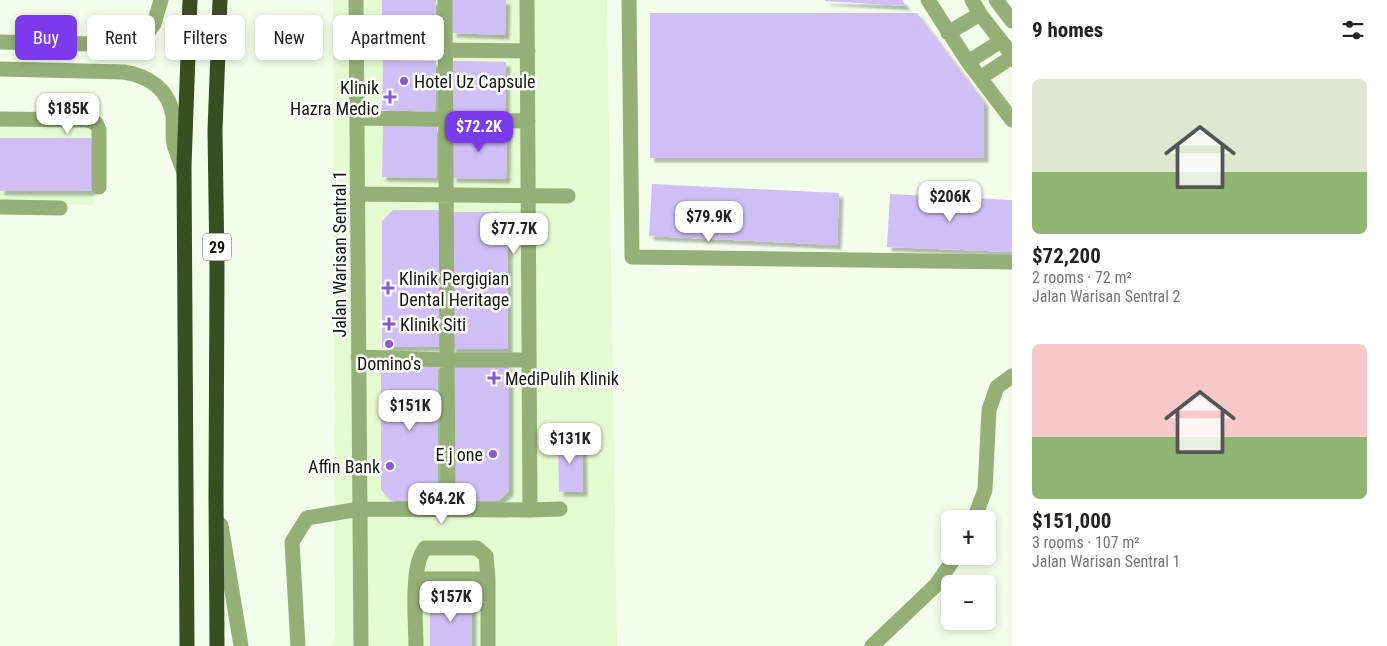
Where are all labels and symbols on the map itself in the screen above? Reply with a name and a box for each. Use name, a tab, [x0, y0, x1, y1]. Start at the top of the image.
place label: Hotel Uz Capsule	[414, 71, 536, 92]
marker: Hotel Uz Capsule	[398, 75, 410, 87]
place label: Klinik Hazra Medic	[290, 77, 379, 119]
marker: Klinik Hazra Medic	[383, 90, 397, 104]
pin: $185K	[33, 92, 103, 135]
pin: $72.2K	[438, 110, 520, 153]
street label: Jalan Warisan Sentral 1	[329, 171, 350, 337]
pin: $206K	[915, 180, 985, 223]
pin: $79.9K	[668, 200, 750, 243]
pin: $77.7K	[473, 212, 555, 255]
road number: 29	[203, 233, 231, 260]
place label: Klinik Pergigian Dental Heritage	[399, 268, 509, 310]
marker: Klinik Pergigian Dental Heritage	[381, 281, 395, 295]
place label: Klinik Siti	[400, 314, 466, 335]
marker: Klinik Siti	[382, 317, 396, 331]
marker: Domino's	[383, 338, 395, 350]
place label: Domino's	[357, 353, 421, 374]
place label: MediPulih Klinik	[505, 368, 619, 389]
marker: MediPulih Klinik	[487, 371, 501, 385]
pin: $151K	[375, 390, 445, 432]
pin: $131K	[535, 422, 605, 465]
place label: E j one	[436, 444, 483, 465]
marker: E j one	[487, 448, 499, 460]
place label: Affin Bank	[308, 456, 380, 477]
marker: Affin Bank	[384, 460, 396, 472]
pin: $64.2K	[401, 482, 483, 525]
pin: $157K	[416, 580, 486, 623]

